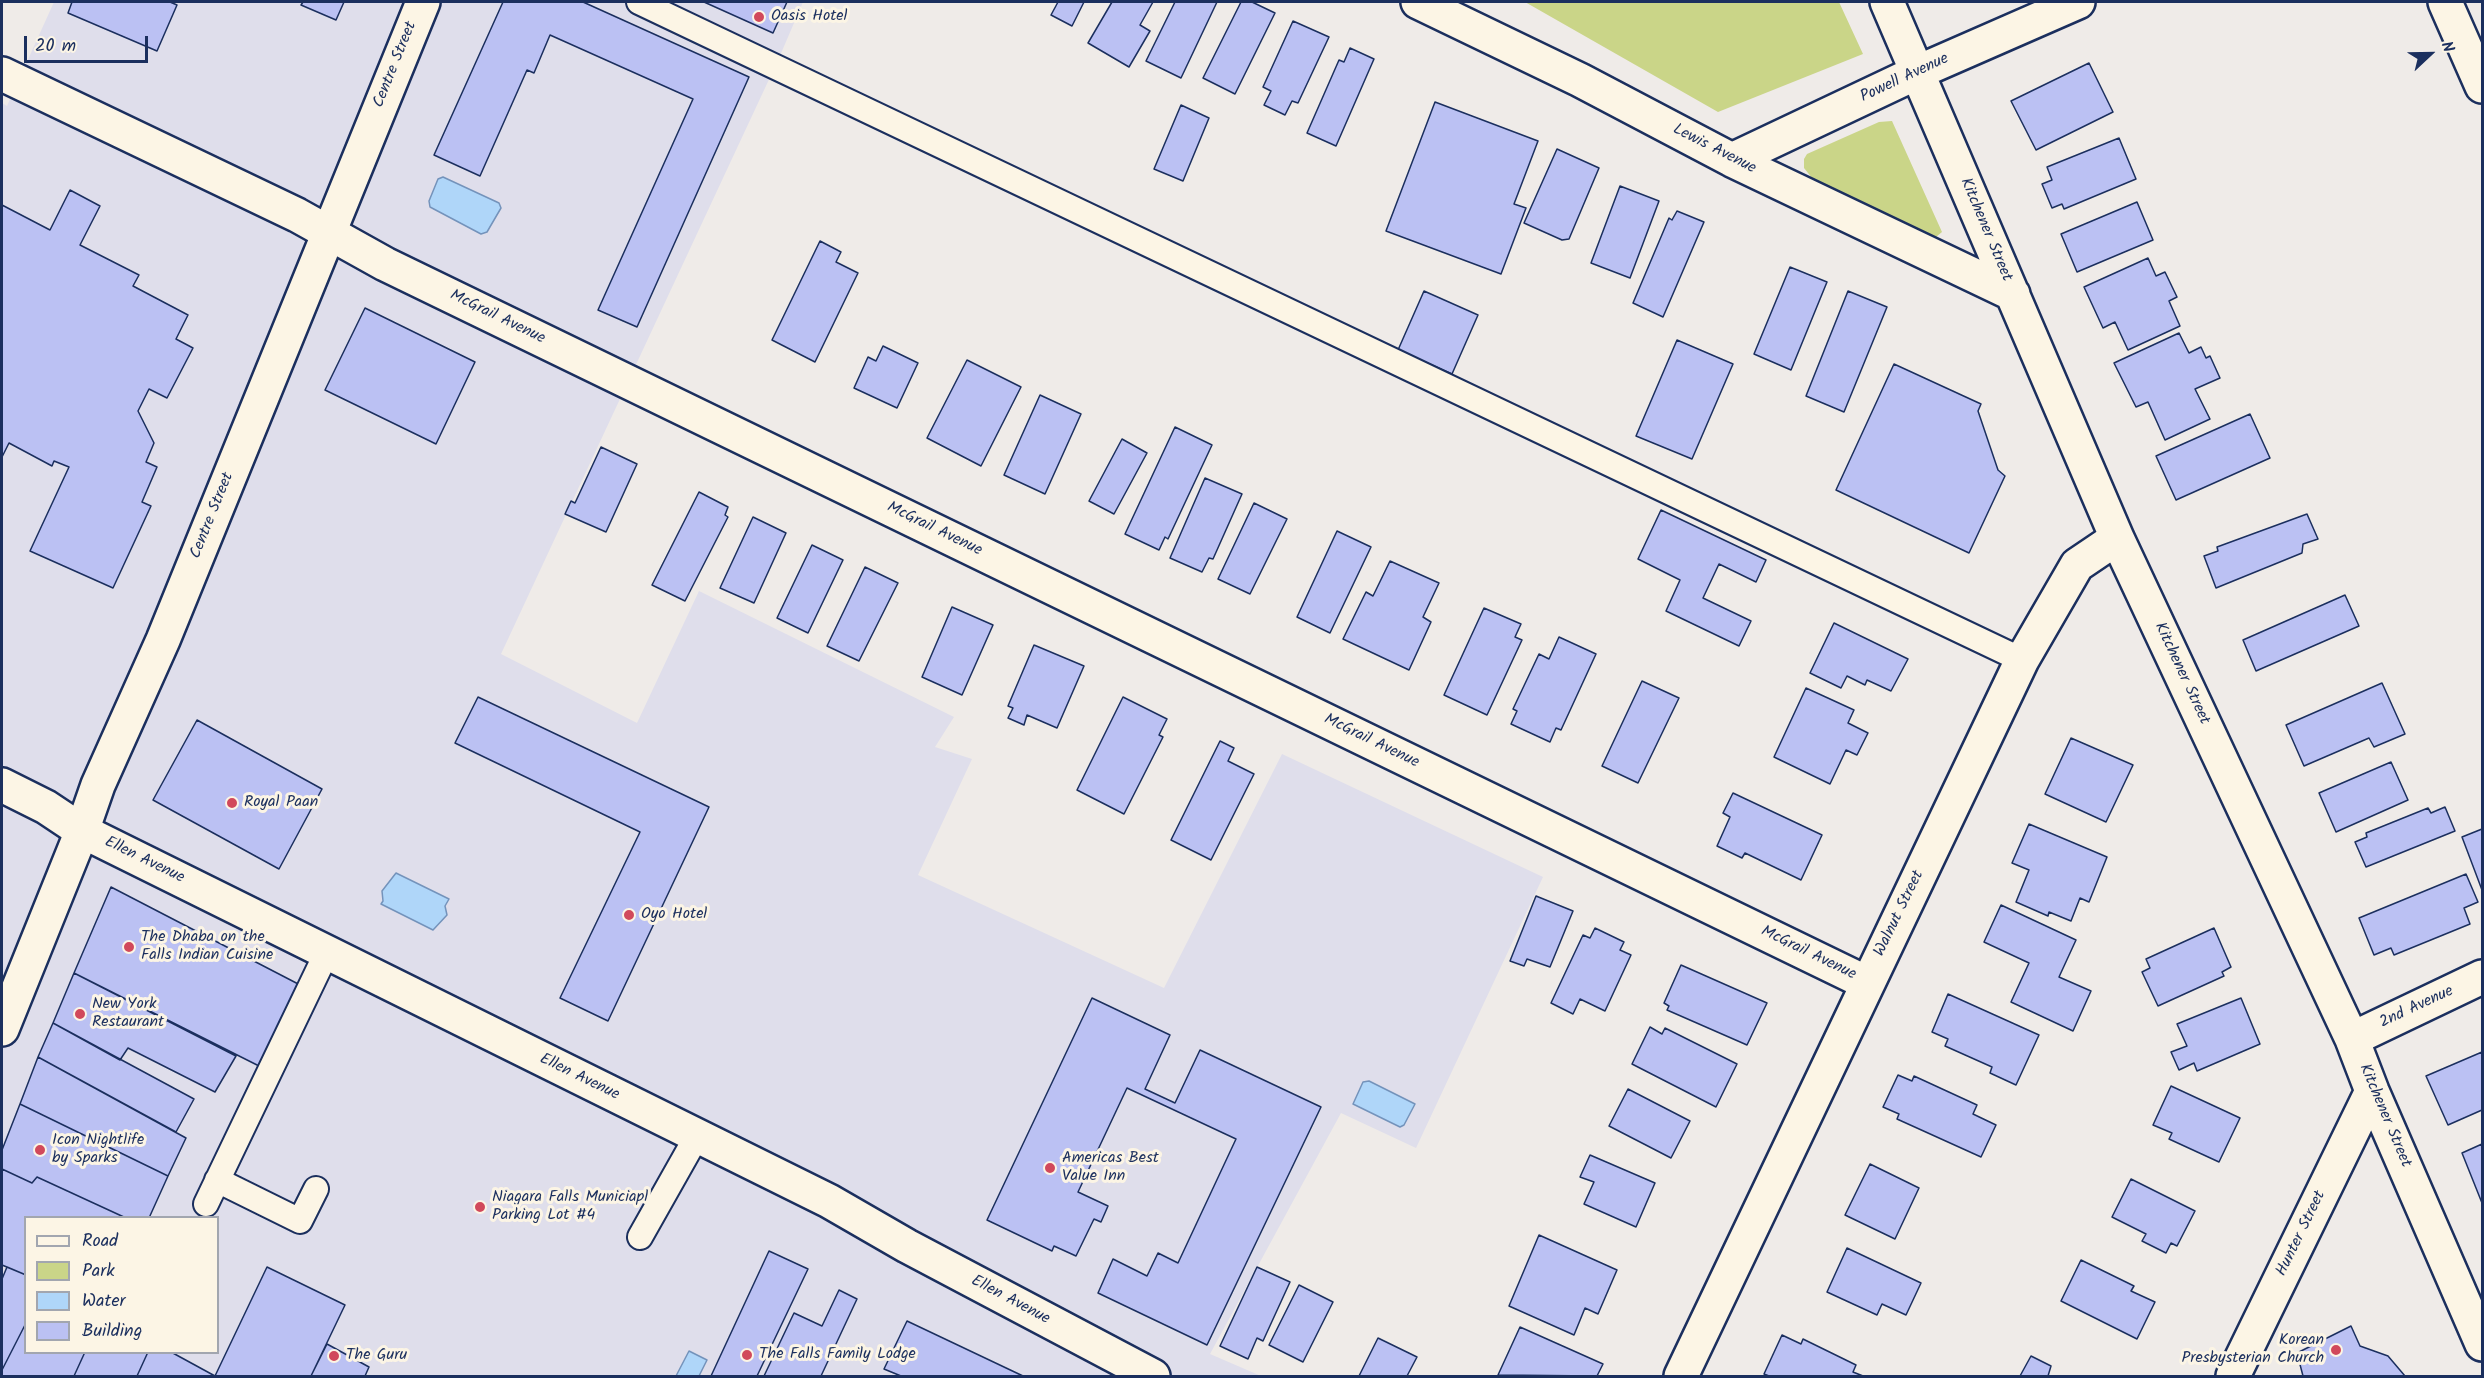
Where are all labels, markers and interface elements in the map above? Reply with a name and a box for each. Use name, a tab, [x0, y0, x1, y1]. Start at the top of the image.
place label: Oasis Hotel	[771, 7, 847, 27]
marker: Oasis Hotel	[752, 10, 766, 24]
street label: Centre Street	[370, 19, 422, 111]
scale bar	[27, 24, 152, 62]
north arrow	[2400, 24, 2460, 84]
text: 20 m	[35, 32, 76, 61]
text: N	[2434, 38, 2461, 56]
street label: Powell Avenue	[1858, 50, 1952, 108]
street label: Lewis Avenue	[1669, 121, 1759, 179]
street label: Kitchener Street	[1955, 175, 2015, 285]
street label: McGrail Avenue	[446, 287, 548, 349]
street label: Centre Street	[187, 470, 239, 562]
street label: McGrail Avenue	[883, 499, 985, 561]
street label: Kitchener Street	[2149, 620, 2213, 728]
street label: McGrail Avenue	[1320, 711, 1422, 773]
place label: Royal Paan	[244, 793, 318, 813]
marker: Royal Paan	[225, 796, 239, 810]
street label: Ellen Avenue	[101, 833, 187, 889]
street label: Walnut Street	[1871, 868, 1929, 960]
place label: Oyo Hotel	[641, 905, 707, 925]
marker: Oyo Hotel	[622, 908, 636, 922]
street label: McGrail Avenue	[1757, 923, 1859, 985]
place label: The Dhaba on the Falls Indian Cuisine	[141, 928, 273, 966]
marker: The Dhaba on the Falls Indian Cuisine	[122, 940, 136, 954]
street label: 2nd Avenue	[2377, 983, 2457, 1033]
place label: New York Restaurant	[92, 995, 164, 1033]
marker: New York Restaurant	[73, 1007, 87, 1021]
street label: Ellen Avenue	[536, 1050, 622, 1106]
street label: Kitchener Street	[2354, 1061, 2414, 1171]
place label: Icon Nightlife by Sparks	[52, 1131, 144, 1169]
marker: Icon Nightlife by Sparks	[33, 1143, 47, 1157]
place label: Americas Best Value Inn	[1062, 1149, 1159, 1187]
marker: Americas Best Value Inn	[1043, 1161, 1057, 1175]
place label: Niagara Falls Municiapl Parking Lot #4	[492, 1188, 648, 1226]
street label: Hunter Street	[2273, 1188, 2331, 1280]
marker: Niagara Falls Municiapl Parking Lot #4	[473, 1200, 487, 1214]
legend	[24, 1216, 219, 1354]
text: Road	[82, 1227, 118, 1256]
text: Park	[82, 1257, 115, 1286]
street label: Ellen Avenue	[967, 1272, 1053, 1330]
text: Water	[82, 1287, 126, 1316]
text: Building	[82, 1317, 142, 1346]
place label: Korean Presbysterian Church	[2181, 1331, 2324, 1369]
marker: Korean Presbysterian Church	[2329, 1343, 2343, 1357]
place label: The Falls Family Lodge	[759, 1345, 916, 1365]
place label: The Guru	[346, 1346, 407, 1366]
marker: The Falls Family Lodge	[740, 1348, 754, 1362]
marker: The Guru	[327, 1349, 341, 1363]

